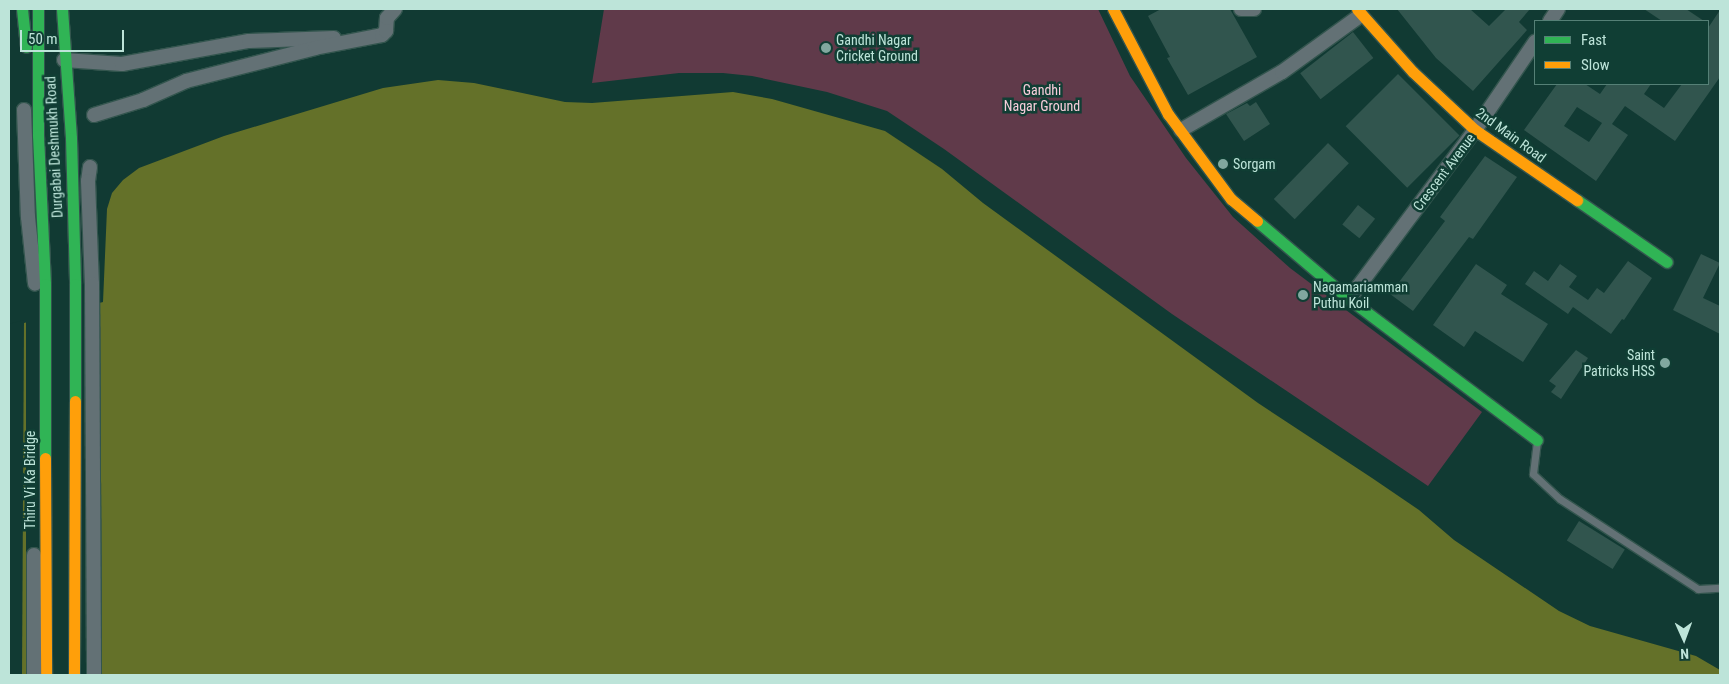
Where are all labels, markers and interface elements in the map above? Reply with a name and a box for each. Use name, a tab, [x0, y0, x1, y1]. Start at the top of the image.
scale bar	[22, 20, 126, 52]
legend	[1534, 20, 1709, 85]
text: 50 m	[28, 30, 58, 48]
text: Fast	[1581, 31, 1606, 49]
place label: Gandhi Nagar Cricket Ground	[836, 32, 918, 64]
marker: Gandhi Nagar Cricket Ground	[820, 42, 832, 54]
text: Slow	[1581, 56, 1610, 74]
street label: Durgabai Deshmukh Road	[42, 76, 66, 218]
park label: Gandhi Nagar Ground	[1004, 82, 1080, 114]
street label: 2nd Main Road	[1473, 104, 1549, 166]
street label: Crescent Avenue	[1409, 130, 1479, 214]
place label: Sorgam	[1233, 156, 1276, 172]
marker: Sorgam	[1217, 158, 1229, 170]
place label: Nagamariamman Puthu Koil	[1313, 279, 1408, 312]
marker: Nagamariamman Puthu Koil	[1297, 289, 1309, 301]
place label: Saint Patricks HSS	[1583, 347, 1655, 380]
marker: Saint Patricks HSS	[1659, 357, 1671, 369]
street label: Thiru Vi Ka Bridge	[22, 431, 38, 529]
north arrow	[1659, 614, 1709, 664]
text: N	[1680, 646, 1689, 662]

